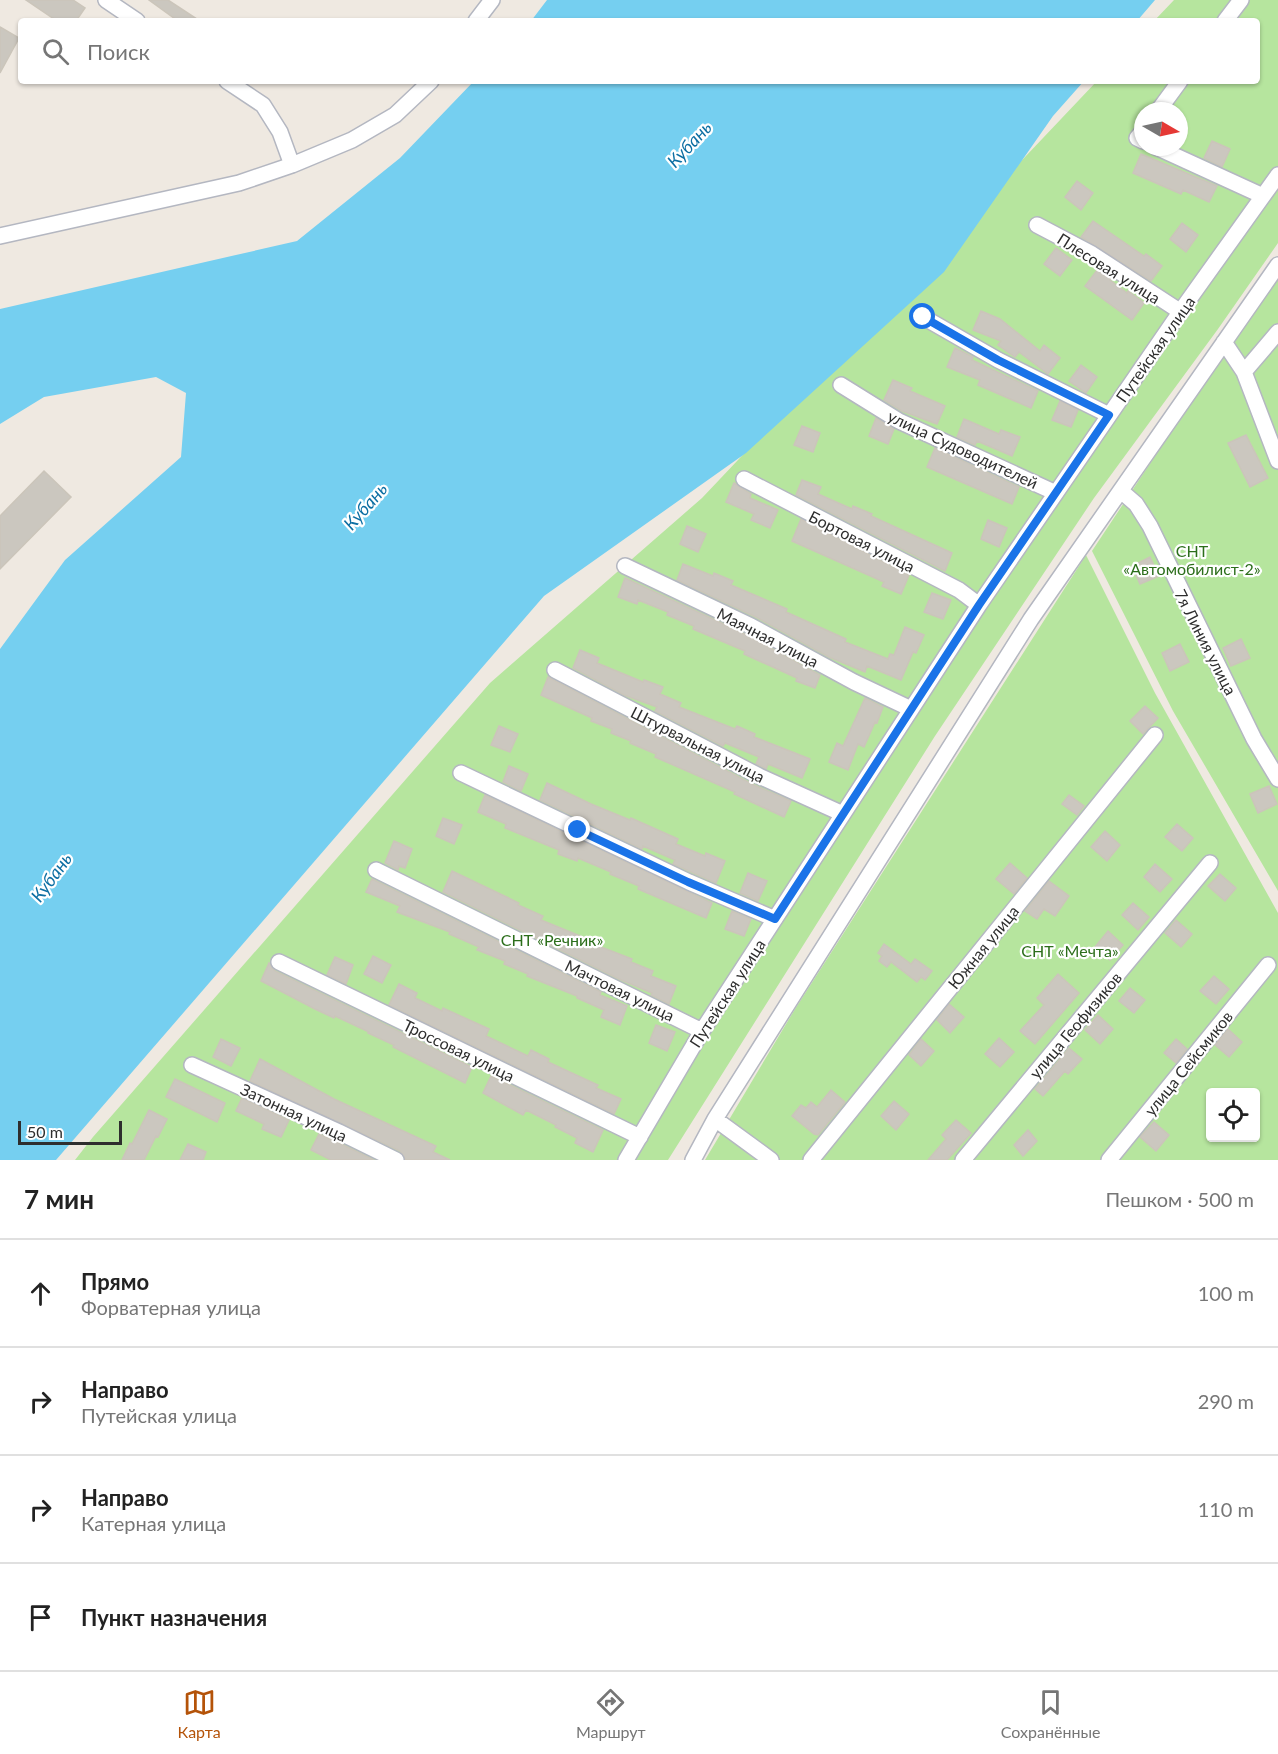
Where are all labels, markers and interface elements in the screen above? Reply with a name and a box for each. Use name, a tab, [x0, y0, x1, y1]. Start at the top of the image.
search box	[18, 18, 1260, 84]
icon: search	[39, 35, 72, 68]
text: Поиск	[87, 38, 150, 65]
north arrow	[1134, 102, 1188, 156]
water label: Кубань	[662, 116, 716, 172]
street label: Плесовая улица	[1054, 229, 1164, 307]
street label: Путейская улица	[1111, 292, 1199, 406]
route start	[909, 303, 935, 329]
street label: улица Судоводителей	[885, 406, 1041, 492]
water label: Кубань	[338, 478, 392, 534]
street label: Бортовая улица	[806, 506, 918, 576]
park label: СНТ «Автомобилист-2»	[1123, 541, 1261, 578]
street label: 7я Линия улица	[1171, 586, 1241, 698]
street label: Маячная улица	[714, 603, 822, 671]
street label: Штурвальная улица	[628, 702, 768, 786]
route end	[564, 816, 590, 842]
water label: Кубань	[26, 848, 76, 906]
street label: Южная улица	[944, 902, 1022, 992]
park label: СНТ «Речник»	[501, 930, 603, 949]
street label: Путейская улица	[685, 935, 769, 1051]
park label: СНТ «Мечта»	[1021, 941, 1119, 960]
street label: Мачтовая улица	[562, 955, 678, 1025]
street label: улица Геофизиков	[1025, 968, 1125, 1082]
street label: улица Сейсмиков	[1140, 1007, 1236, 1119]
street label: Троссовая улица	[400, 1015, 518, 1085]
street label: Затонная улица	[238, 1079, 350, 1145]
map controls	[1206, 1088, 1260, 1142]
button: locate	[1206, 1088, 1260, 1142]
scale bar	[18, 1118, 122, 1146]
text: 50 m	[27, 1122, 63, 1141]
text: 7 мин	[24, 1183, 94, 1215]
text: Пешком · 500 m	[1105, 1187, 1254, 1211]
text: Прямо	[81, 1268, 149, 1295]
icon: ahead	[24, 1277, 57, 1310]
text: 100 m	[1198, 1281, 1254, 1305]
text: Форватерная улица	[81, 1295, 261, 1319]
text: Направо	[81, 1376, 169, 1403]
icon: right	[24, 1385, 57, 1418]
text: 290 m	[1198, 1389, 1254, 1413]
text: Путейская улица	[81, 1403, 237, 1427]
text: Направо	[81, 1484, 169, 1511]
icon: right	[24, 1493, 57, 1526]
text: 110 m	[1198, 1497, 1254, 1521]
text: Катерная улица	[81, 1511, 226, 1535]
icon: arrive	[24, 1601, 57, 1634]
text: Пункт назначения	[81, 1604, 267, 1631]
tab: Карта	[178, 1686, 221, 1741]
tab: Маршрут	[576, 1686, 646, 1741]
tab: Сохранённые	[1001, 1686, 1100, 1741]

